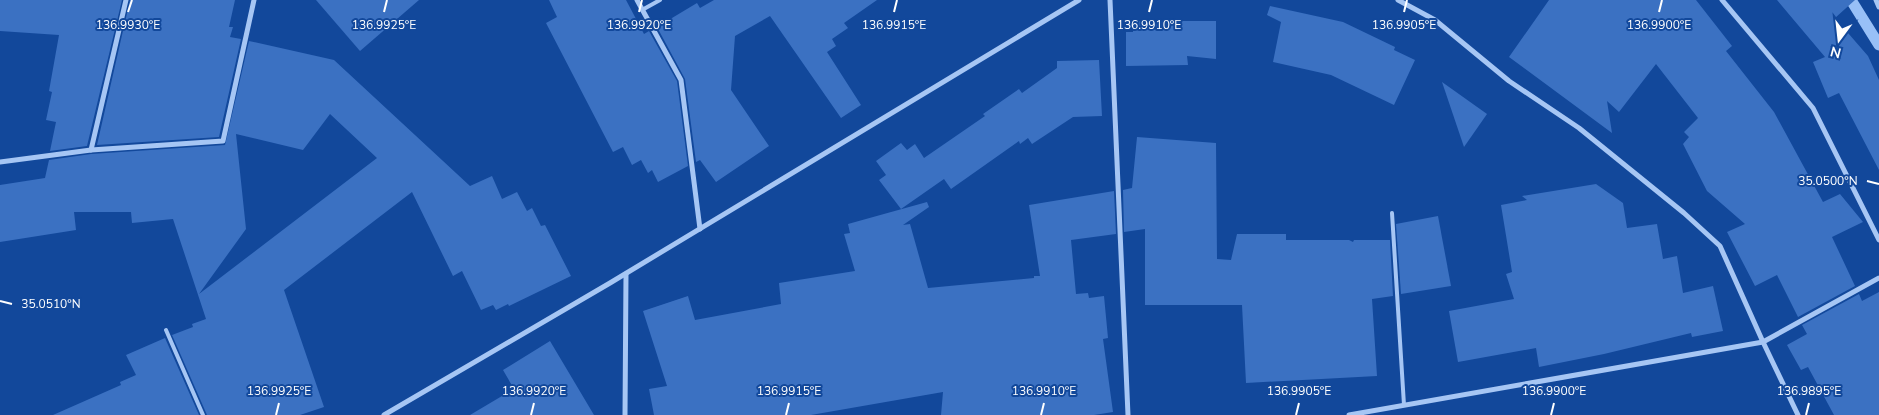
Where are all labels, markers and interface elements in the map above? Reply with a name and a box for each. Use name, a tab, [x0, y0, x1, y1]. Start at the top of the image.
north arrow	[1814, 15, 1864, 65]
text: 136.9930°E	[96, 17, 160, 33]
text: 136.9925°E	[352, 17, 416, 33]
text: 136.9920°E	[607, 17, 671, 33]
text: 136.9915°E	[862, 17, 926, 33]
text: 136.9910°E	[1117, 17, 1181, 33]
text: 136.9905°E	[1372, 17, 1436, 33]
text: 136.9900°E	[1627, 17, 1691, 33]
text: N	[1828, 42, 1843, 63]
text: 35.0500°N	[1798, 173, 1858, 189]
text: 35.0510°N	[21, 296, 81, 312]
text: 136.9925°E	[247, 383, 311, 399]
text: 136.9920°E	[502, 383, 566, 399]
text: 136.9915°E	[757, 383, 821, 399]
text: 136.9910°E	[1012, 383, 1076, 399]
text: 136.9905°E	[1267, 383, 1331, 399]
text: 136.9900°E	[1522, 383, 1586, 399]
text: 136.9895°E	[1777, 383, 1841, 399]

